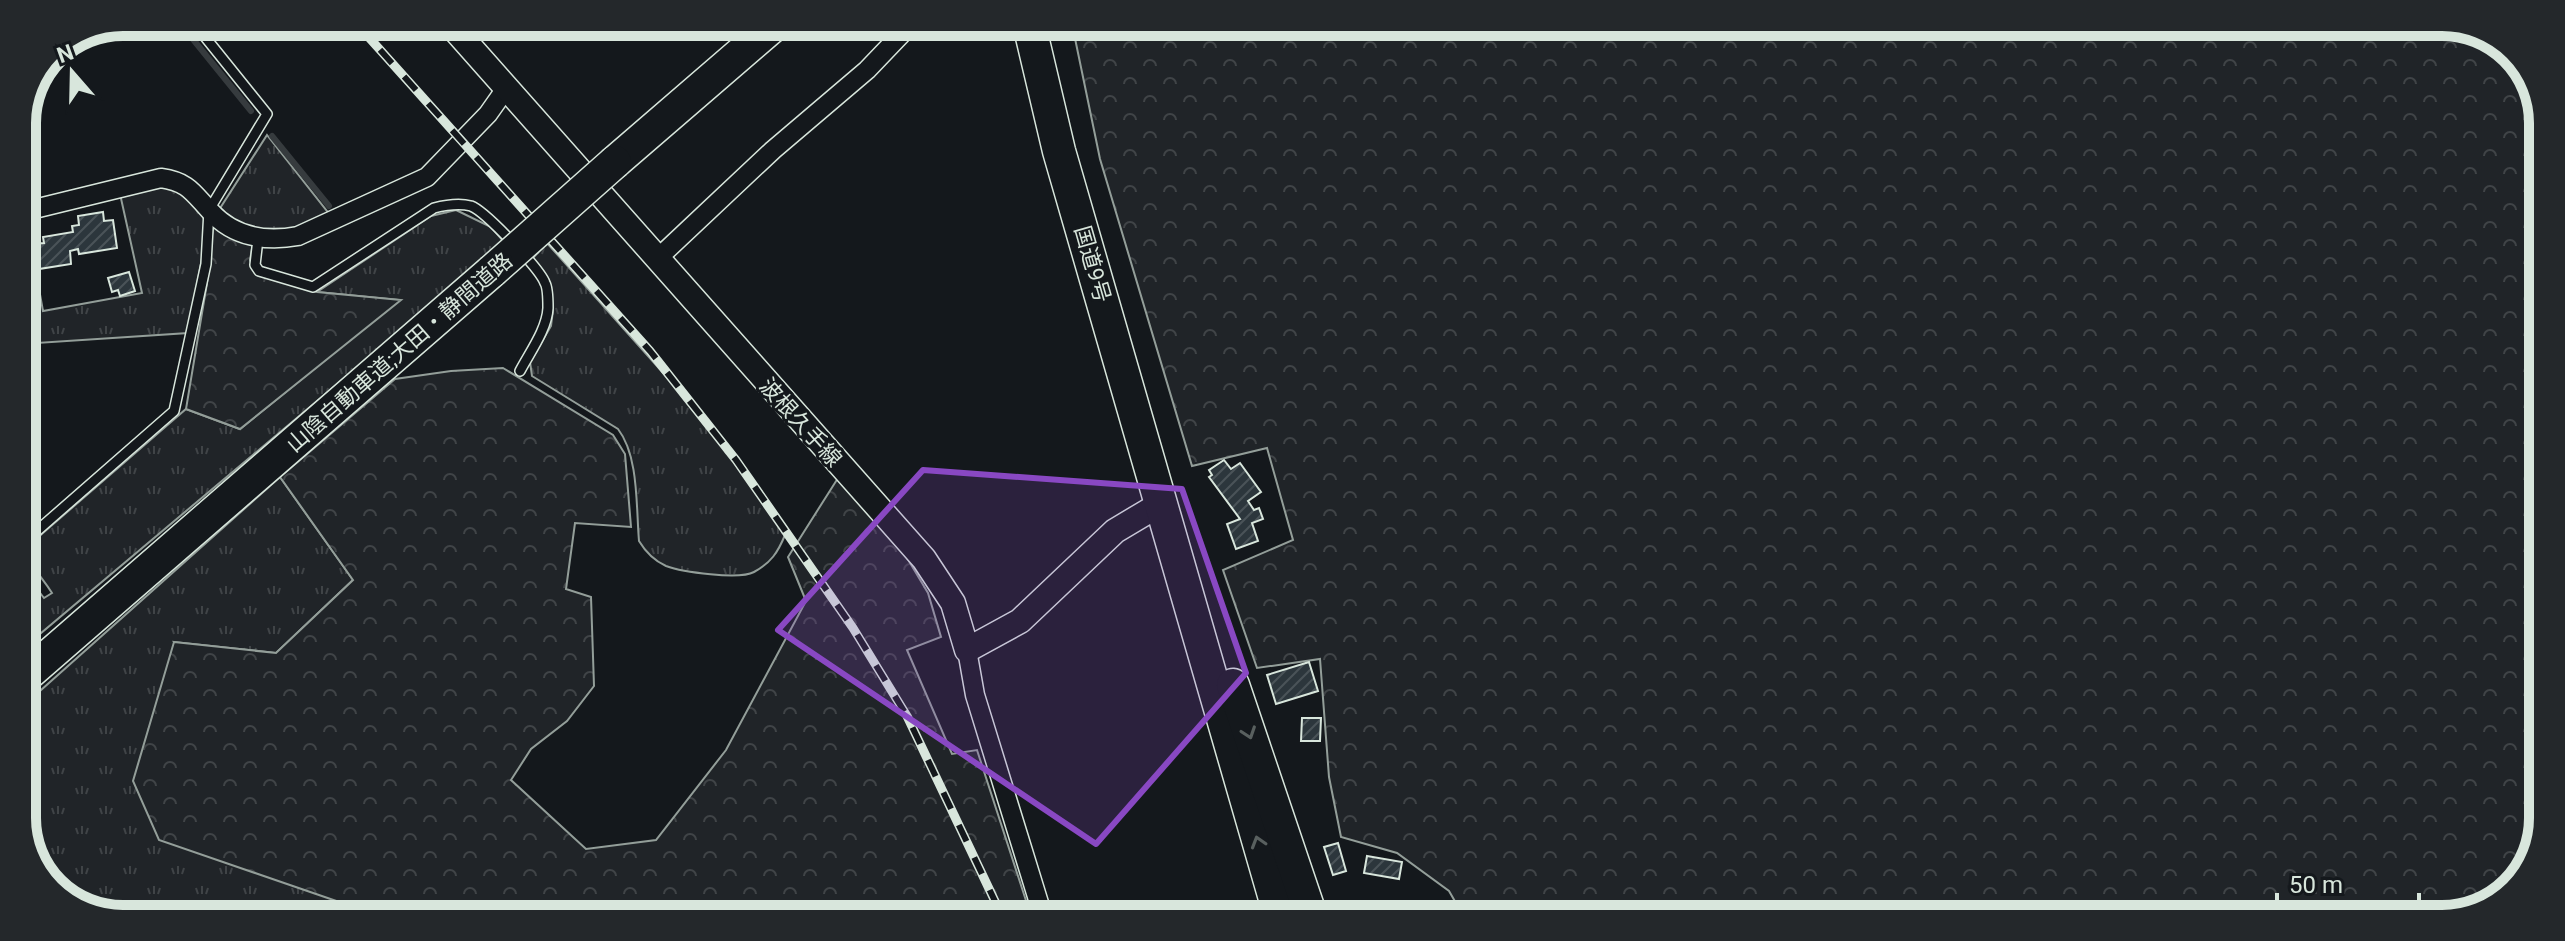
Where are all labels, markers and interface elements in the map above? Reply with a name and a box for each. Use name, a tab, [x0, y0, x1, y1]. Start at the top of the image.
north arrow	[32, 32, 112, 112]
text: N	[54, 39, 77, 68]
street label: 国道9号	[1070, 223, 1115, 305]
street label: 山陰自動車道;大田・静間道路	[281, 248, 517, 457]
street label: 波根久手線	[755, 373, 847, 472]
one-way arrow	[1240, 725, 1256, 739]
one-way arrow	[1251, 835, 1267, 849]
scale bar	[2277, 857, 2419, 907]
text: 50 m	[2289, 871, 2343, 899]

